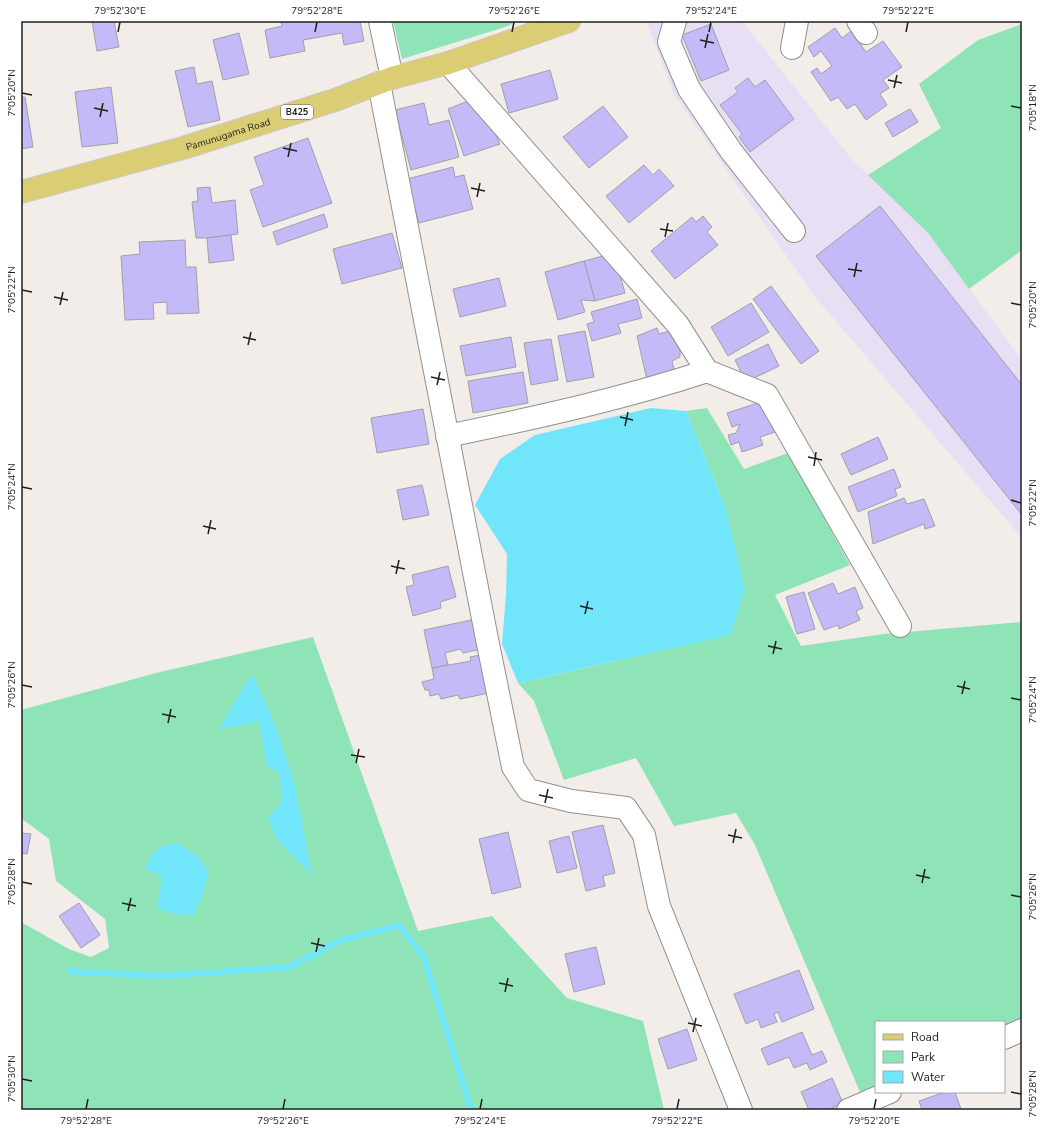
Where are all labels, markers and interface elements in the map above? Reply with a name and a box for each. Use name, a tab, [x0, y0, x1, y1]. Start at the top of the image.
text: 79°52'30"E	[94, 4, 146, 18]
text: 79°52'28"E	[291, 4, 343, 18]
text: 79°52'26"E	[488, 4, 540, 18]
text: 79°52'24"E	[685, 4, 737, 18]
text: 79°52'22"E	[882, 4, 934, 18]
text: 7°05'20"N	[5, 69, 19, 117]
text: 7°05'18"N	[1026, 84, 1040, 132]
road number: B425	[281, 105, 313, 119]
street label: Pamunugama Road	[184, 115, 272, 155]
text: 7°05'22"N	[5, 266, 19, 314]
text: 7°05'20"N	[1026, 281, 1040, 329]
text: 7°05'24"N	[5, 463, 19, 511]
text: 7°05'22"N	[1026, 479, 1040, 527]
text: 7°05'26"N	[5, 661, 19, 709]
text: 7°05'24"N	[1026, 676, 1040, 724]
text: 7°05'28"N	[5, 858, 19, 906]
text: 7°05'26"N	[1026, 873, 1040, 921]
legend	[875, 1021, 1005, 1093]
text: Road	[911, 1029, 939, 1045]
text: Park	[911, 1049, 936, 1065]
text: 7°05'30"N	[5, 1055, 19, 1103]
text: Water	[911, 1069, 945, 1085]
text: 7°05'28"N	[1026, 1070, 1040, 1118]
text: 79°52'28"E	[60, 1114, 112, 1128]
text: 79°52'26"E	[257, 1114, 309, 1128]
text: 79°52'24"E	[454, 1114, 506, 1128]
text: 79°52'22"E	[651, 1114, 703, 1128]
text: 79°52'20"E	[848, 1114, 900, 1128]

